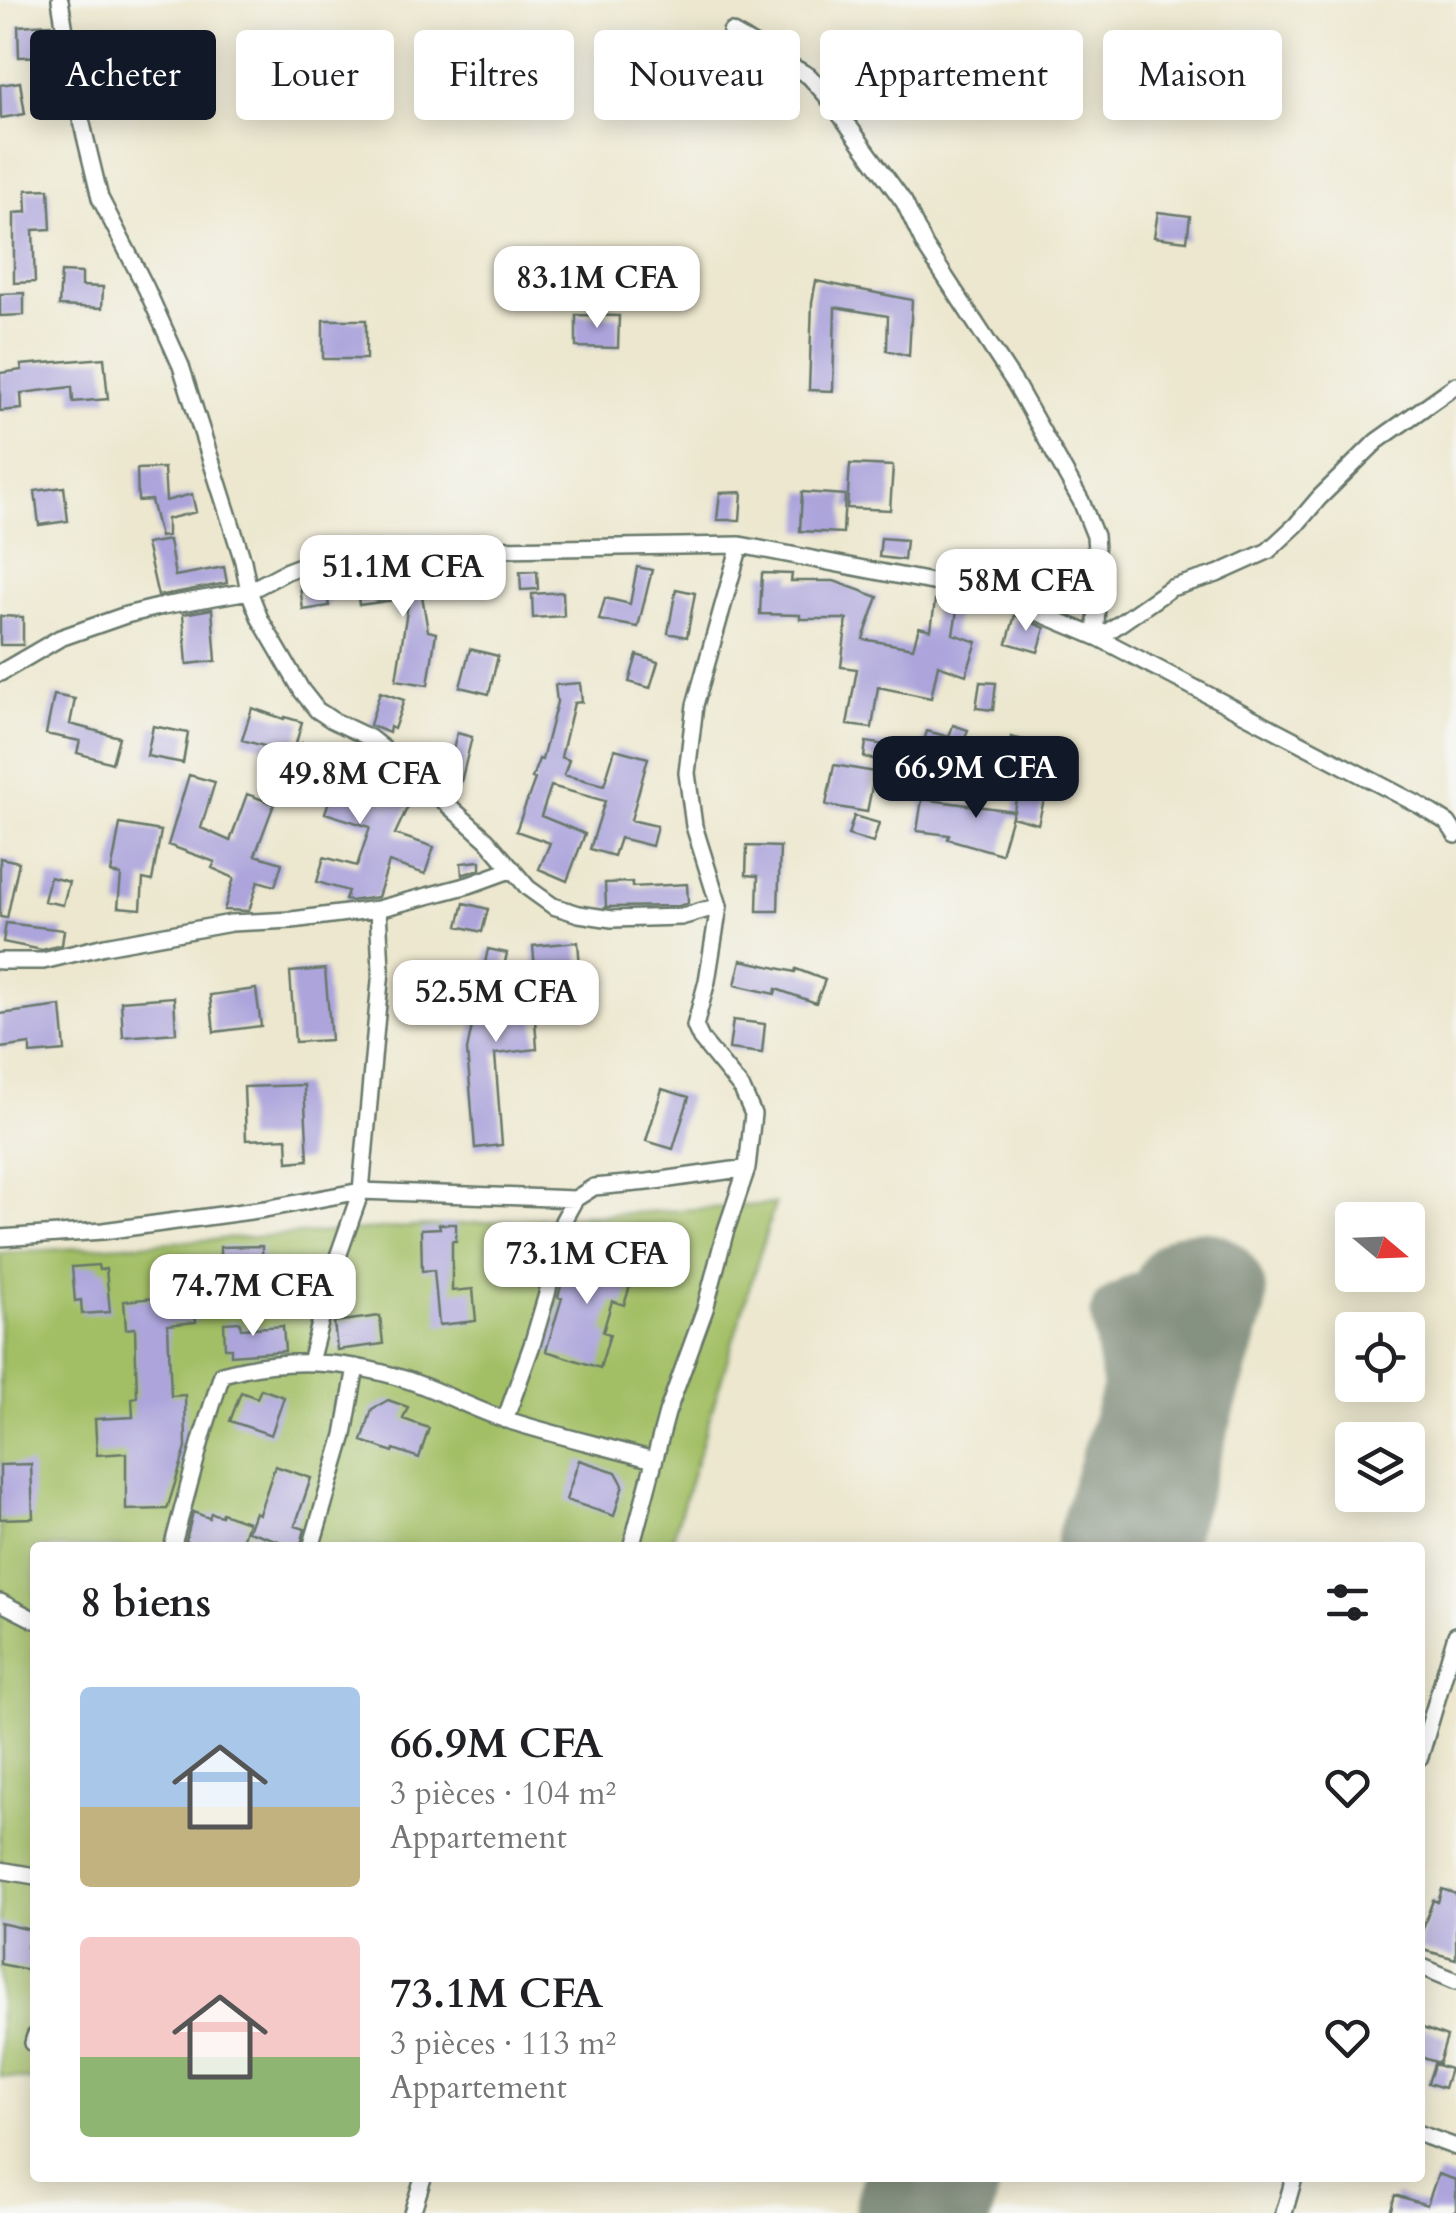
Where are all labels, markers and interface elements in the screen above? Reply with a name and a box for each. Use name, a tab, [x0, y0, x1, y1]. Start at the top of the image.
chip: Acheter	[30, 30, 216, 120]
chip: Louer	[236, 30, 394, 120]
chip: Filtres	[414, 30, 574, 120]
chip: Nouveau	[594, 30, 800, 120]
chip: Appartement	[820, 30, 1083, 120]
chip: Maison	[1103, 30, 1282, 120]
pin: 83.1M CFA	[483, 246, 711, 331]
text: 83.1M CFA	[516, 256, 678, 300]
pin: 51.1M CFA	[289, 535, 517, 620]
text: 51.1M CFA	[322, 545, 484, 589]
pin: 58M CFA	[934, 549, 1118, 634]
text: 58M CFA	[958, 559, 1094, 603]
pin: 66.9M CFA	[862, 736, 1090, 821]
pin: 49.8M CFA	[246, 742, 474, 827]
text: 66.9M CFA	[895, 746, 1057, 790]
text: 49.8M CFA	[279, 752, 441, 796]
pin: 52.5M CFA	[382, 960, 610, 1045]
text: 52.5M CFA	[415, 970, 577, 1014]
north arrow	[1335, 1202, 1425, 1292]
map controls	[1335, 1202, 1425, 1512]
pin: 73.1M CFA	[473, 1222, 701, 1307]
text: 73.1M CFA	[506, 1232, 668, 1276]
pin: 74.7M CFA	[139, 1254, 367, 1339]
text: 74.7M CFA	[172, 1264, 334, 1308]
button: locate	[1335, 1312, 1425, 1402]
button: layers	[1335, 1422, 1425, 1512]
text: 8 biens	[80, 1574, 211, 1631]
icon: filters	[1320, 1575, 1375, 1630]
text: 66.9M CFA	[390, 1715, 603, 1772]
icon: home	[160, 1727, 280, 1847]
icon: heart	[1320, 1760, 1375, 1815]
text: 3 pièces · 104 m²	[390, 1772, 616, 1816]
text: Appartement	[390, 1816, 567, 1860]
text: 73.1M CFA	[390, 1965, 603, 2022]
icon: home	[160, 1977, 280, 2097]
icon: heart	[1320, 2010, 1375, 2065]
text: 3 pièces · 113 m²	[390, 2022, 616, 2066]
text: Appartement	[390, 2066, 567, 2110]

